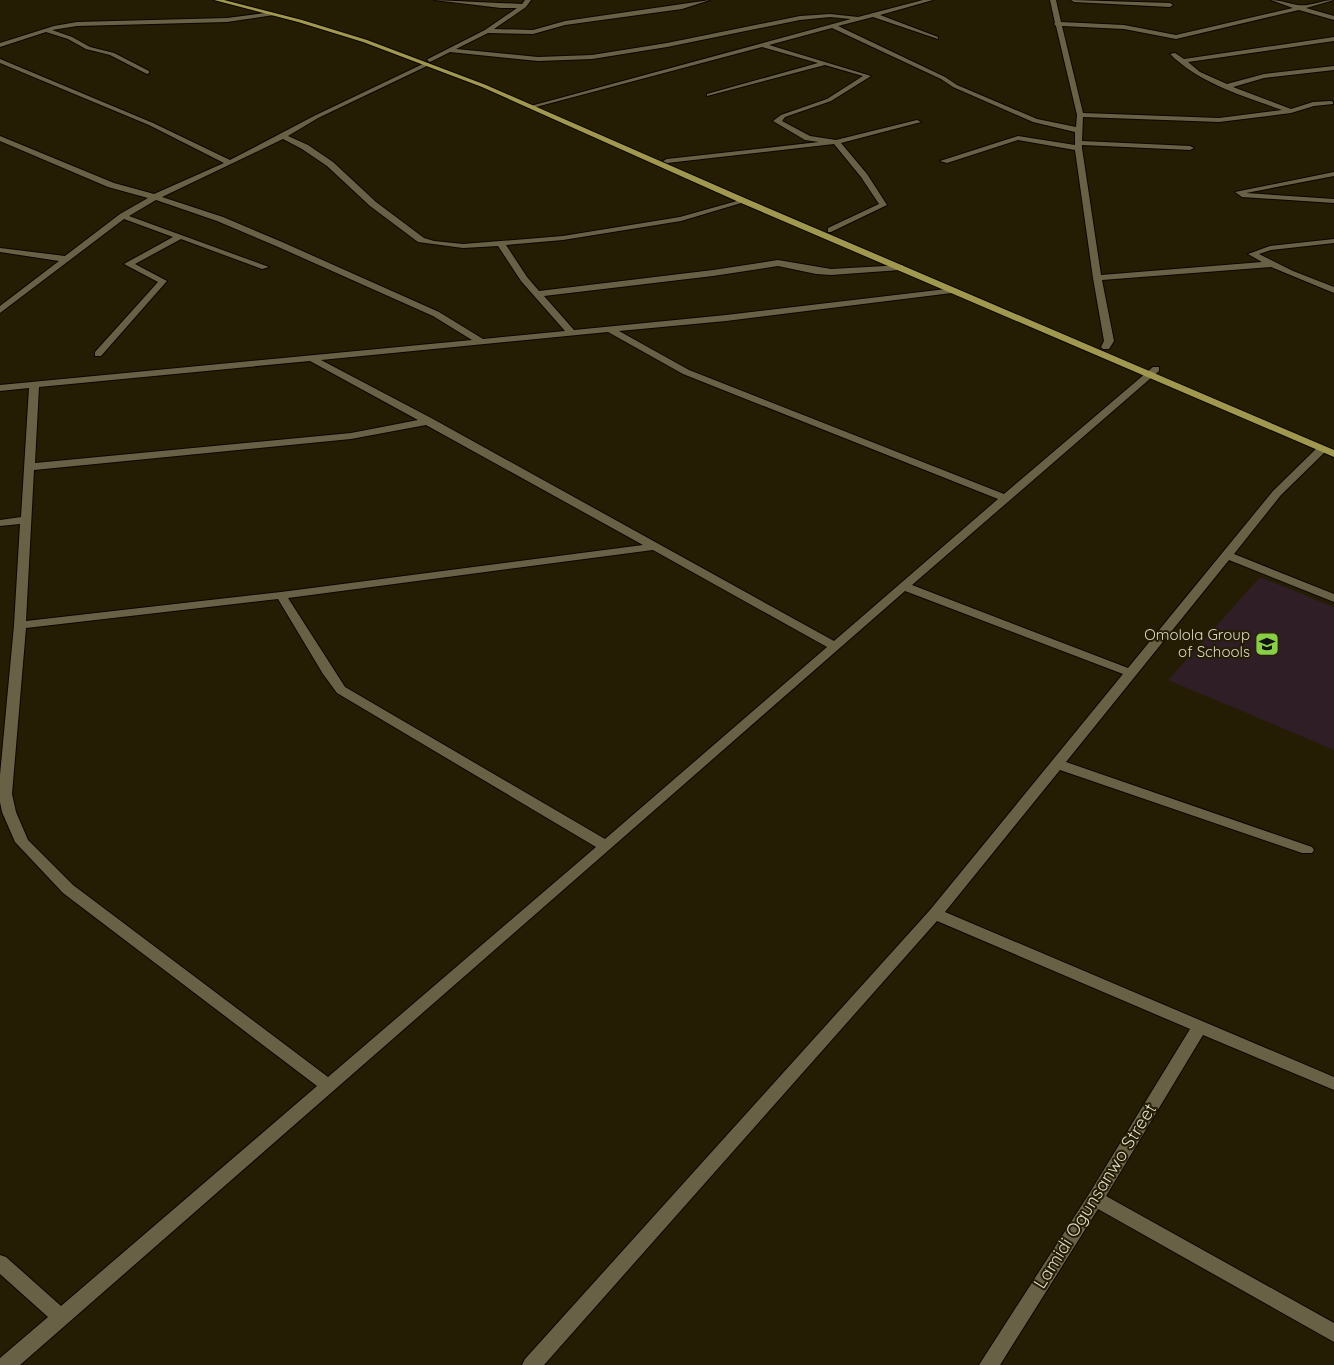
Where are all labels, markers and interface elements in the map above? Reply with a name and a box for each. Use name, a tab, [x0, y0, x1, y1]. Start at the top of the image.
place label: Omolola Group of Schools	[1144, 625, 1250, 661]
school or university icon: Omolola Group of Schools	[1254, 631, 1280, 657]
street label: Lamidi Ogunsanwo Street	[1028, 1099, 1161, 1293]

